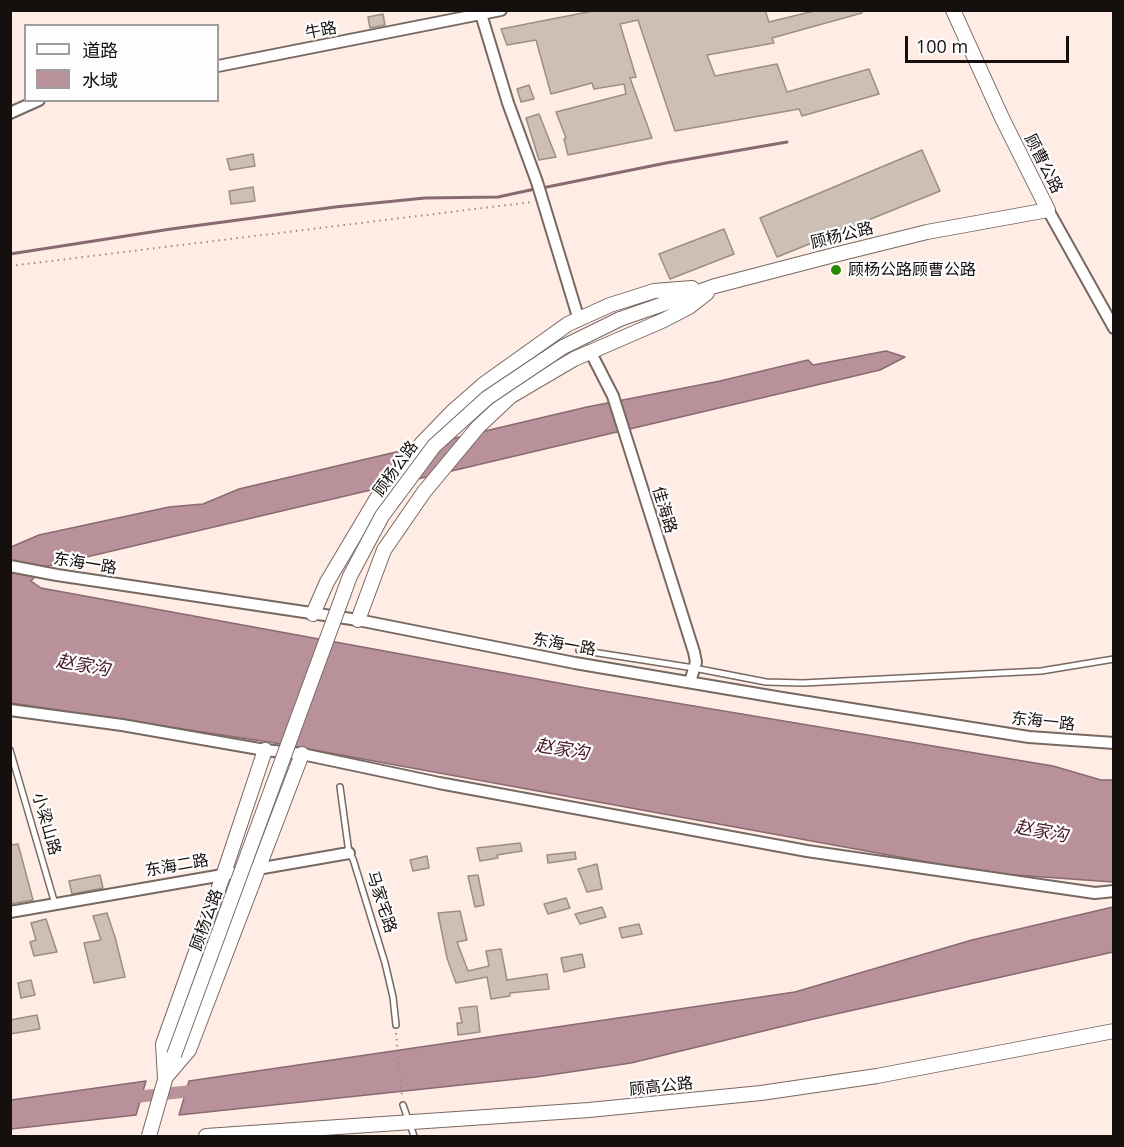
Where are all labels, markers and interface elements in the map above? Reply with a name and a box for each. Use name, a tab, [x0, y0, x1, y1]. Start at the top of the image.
street label: 牛路	[303, 19, 339, 43]
legend	[24, 24, 219, 102]
scale bar	[908, 24, 1072, 62]
text: 100 m	[916, 34, 968, 58]
text: 道路	[82, 38, 118, 62]
text: 水域	[82, 68, 118, 92]
street label: 顾曹公路	[1020, 131, 1066, 197]
street label: 顾杨公路	[809, 219, 875, 253]
place label: 顾杨公路顾曹公路	[848, 260, 976, 280]
marker: 顾杨公路顾曹公路	[829, 263, 843, 277]
street label: 顾杨公路	[369, 437, 423, 501]
street label: 佳海路	[648, 484, 680, 536]
street label: 东海一路	[52, 550, 118, 578]
street label: 东海一路	[531, 630, 597, 660]
water label: 赵家沟	[55, 651, 111, 681]
street label: 东海一路	[1010, 709, 1076, 735]
water label: 赵家沟	[534, 735, 590, 765]
street label: 小梁山路	[28, 791, 64, 857]
water label: 赵家沟	[1013, 817, 1069, 847]
street label: 东海二路	[144, 851, 210, 881]
street label: 马家宅路	[362, 869, 400, 935]
street label: 顾杨公路	[187, 887, 227, 953]
street label: 顾高公路	[628, 1074, 694, 1100]

